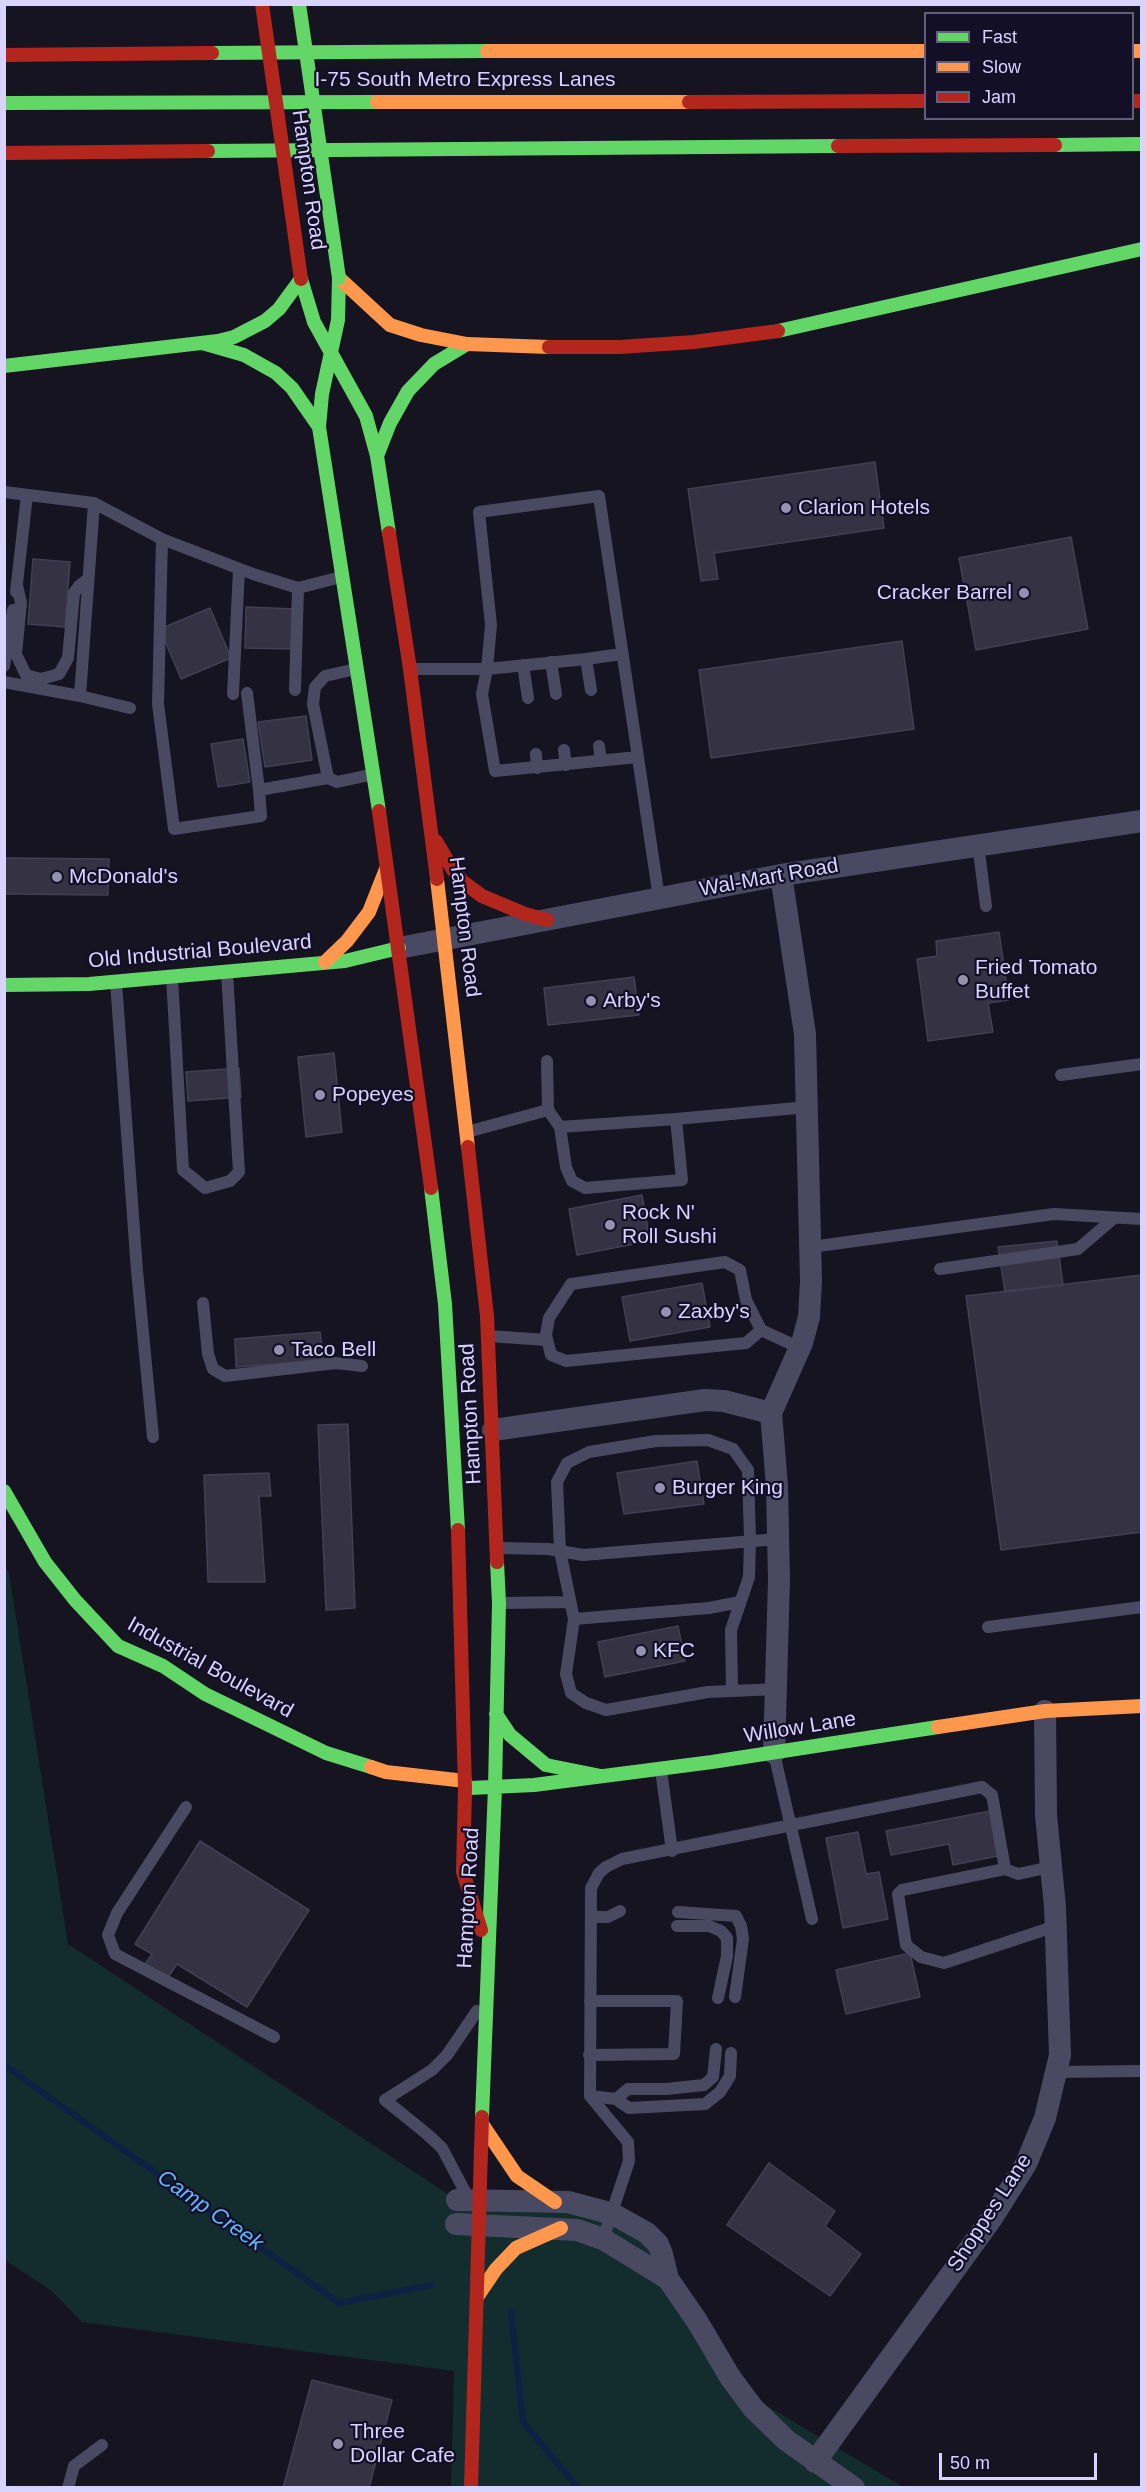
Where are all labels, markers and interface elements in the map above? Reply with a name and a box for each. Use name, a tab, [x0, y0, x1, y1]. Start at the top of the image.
legend	[924, 12, 1134, 120]
text: Fast	[982, 27, 1017, 47]
text: Slow	[982, 57, 1021, 77]
street label: I-75 South Metro Express Lanes	[314, 67, 616, 93]
text: Jam	[982, 87, 1016, 107]
street label: Hampton Road	[286, 108, 330, 252]
place label: Clarion Hotels	[798, 495, 930, 521]
marker: Clarion Hotels	[779, 501, 793, 515]
place label: Cracker Barrel	[877, 580, 1012, 606]
marker: Cracker Barrel	[1017, 586, 1031, 600]
street label: Wal-Mart Road	[698, 853, 840, 903]
street label: Hampton Road	[443, 855, 485, 999]
place label: McDonald's	[69, 864, 178, 890]
marker: McDonald's	[50, 870, 64, 884]
street label: Old Industrial Boulevard	[87, 930, 313, 974]
place label: Fried Tomato Buffet	[975, 955, 1098, 1005]
marker: Fried Tomato Buffet	[956, 973, 970, 987]
place label: Arby's	[603, 988, 661, 1014]
marker: Arby's	[584, 994, 598, 1008]
place label: Popeyes	[332, 1082, 414, 1108]
marker: Popeyes	[313, 1088, 327, 1102]
place label: Rock N' Roll Sushi	[622, 1200, 717, 1250]
marker: Rock N' Roll Sushi	[603, 1218, 617, 1232]
place label: Zaxby's	[678, 1299, 750, 1325]
marker: Zaxby's	[659, 1305, 673, 1319]
place label: Taco Bell	[291, 1337, 376, 1363]
marker: Taco Bell	[272, 1343, 286, 1357]
street label: Hampton Road	[455, 1343, 487, 1485]
place label: Burger King	[672, 1475, 783, 1501]
marker: Burger King	[653, 1481, 667, 1495]
street label: Industrial Boulevard	[123, 1612, 297, 1724]
place label: KFC	[653, 1638, 695, 1664]
marker: KFC	[634, 1644, 648, 1658]
street label: Willow Lane	[742, 1707, 858, 1749]
street label: Hampton Road	[453, 1827, 485, 1969]
street label: Shoppes Lane	[943, 2149, 1037, 2277]
water label: Camp Creek	[152, 2165, 268, 2257]
place label: Three Dollar Cafe	[350, 2419, 455, 2469]
marker: Three Dollar Cafe	[331, 2437, 345, 2451]
scale bar	[942, 2441, 1100, 2479]
text: 50 m	[950, 2453, 990, 2473]

